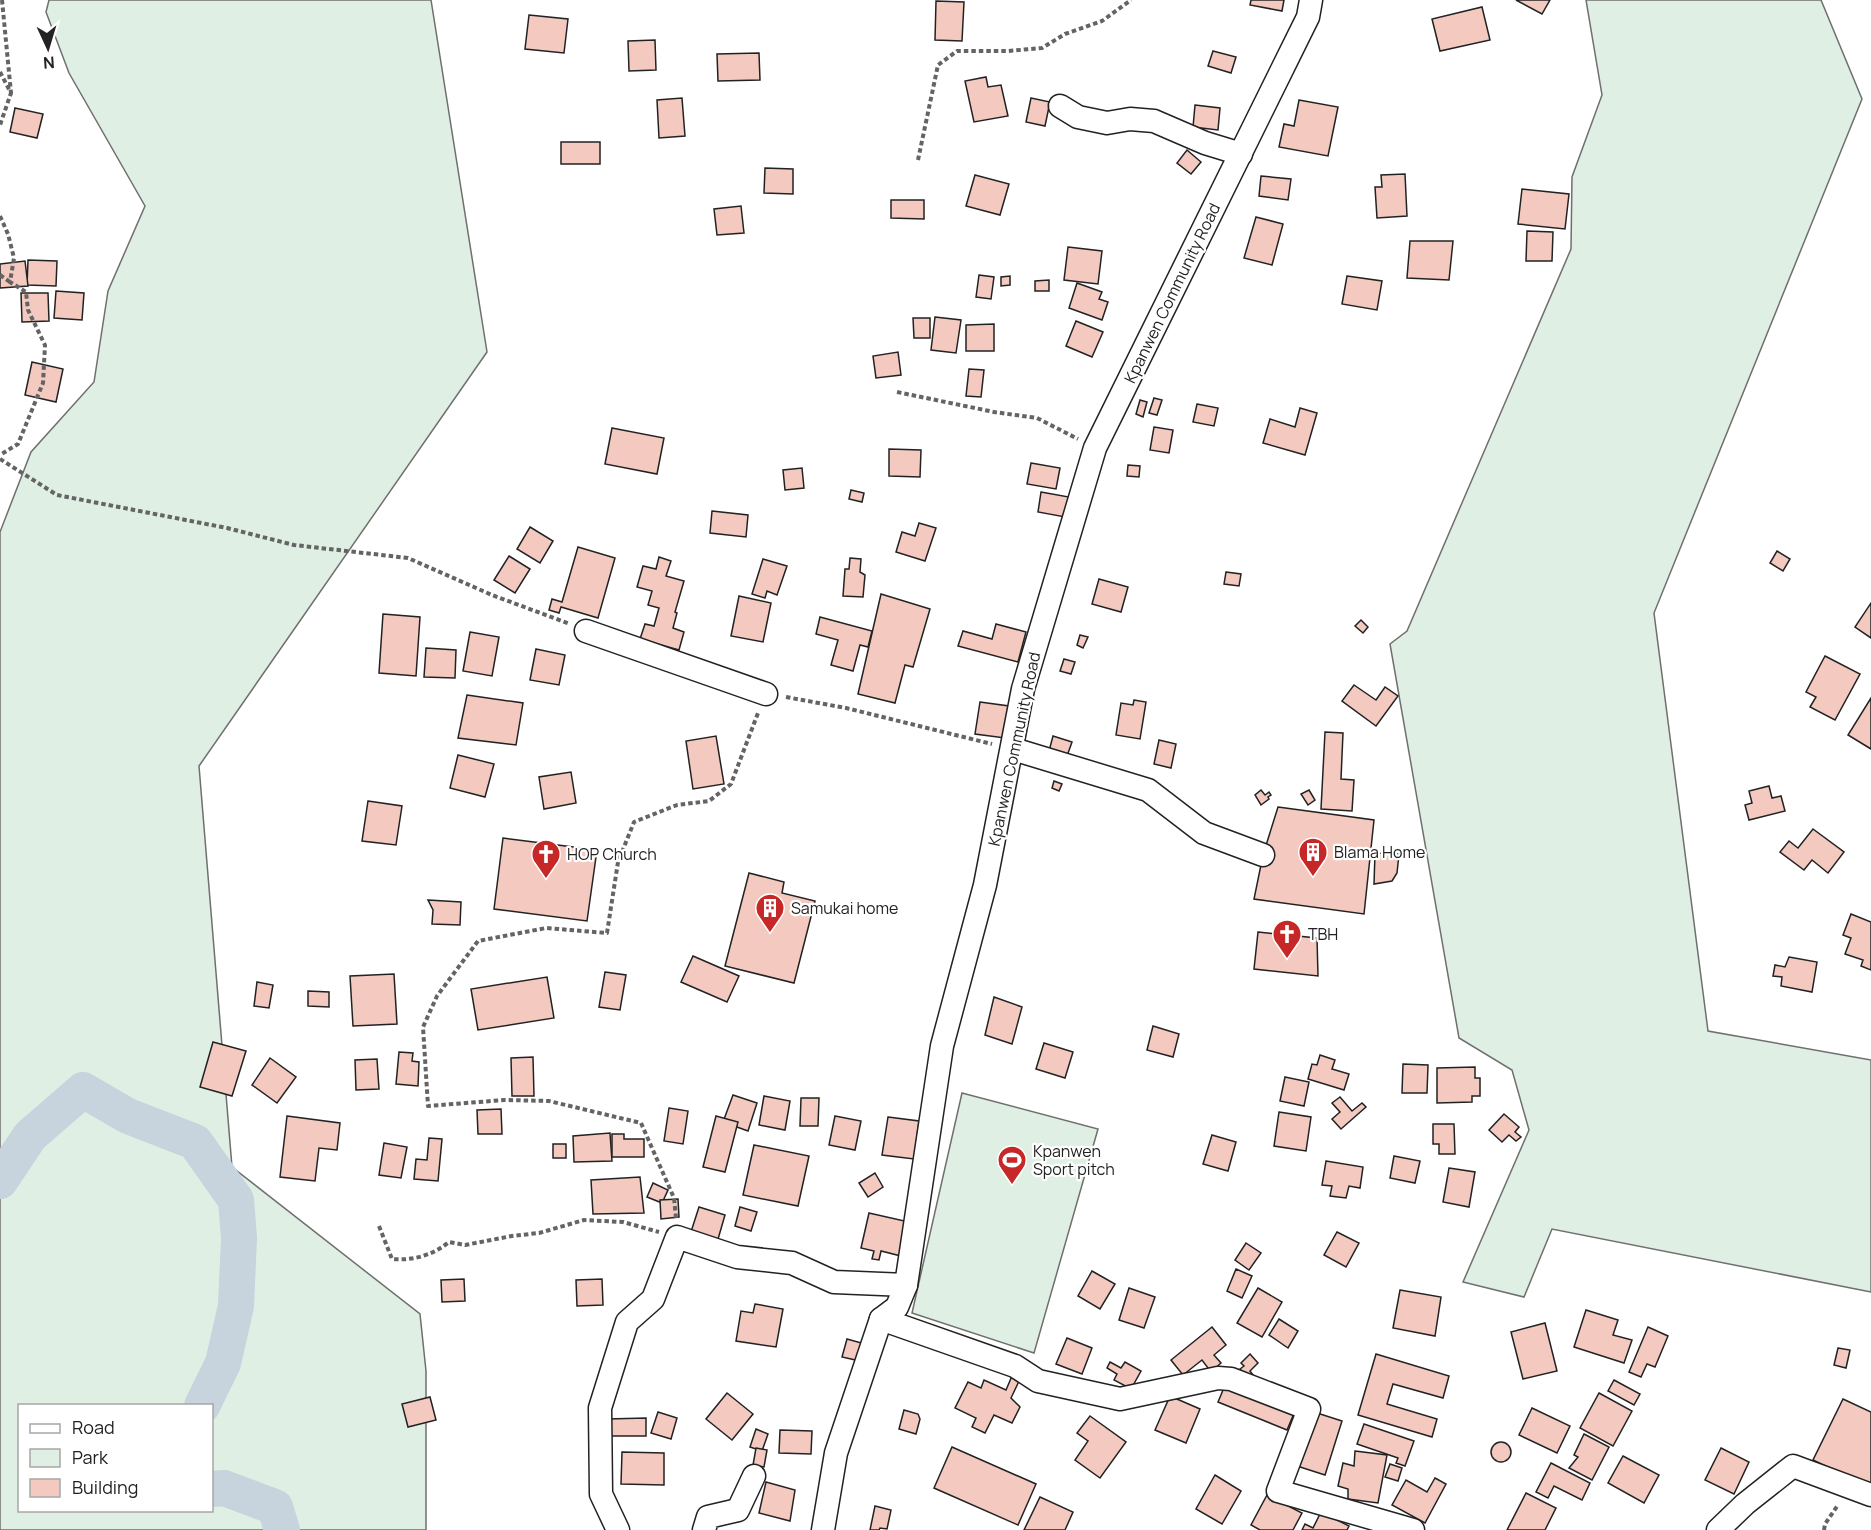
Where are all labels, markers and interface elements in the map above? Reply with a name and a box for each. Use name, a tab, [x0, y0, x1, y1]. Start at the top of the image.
north arrow	[18, 18, 78, 78]
text: N	[43, 52, 56, 74]
street label: Kpanwen Community Road	[1119, 199, 1225, 387]
street label: Kpanwen Community Road	[983, 650, 1045, 848]
building icon: Blama Home	[1297, 836, 1329, 878]
church icon: HOP Church	[530, 838, 562, 880]
place label: Blama Home	[1334, 841, 1425, 863]
place label: HOP Church	[567, 843, 657, 865]
building icon: Samukai home	[754, 892, 786, 934]
place label: Samukai home	[791, 897, 898, 919]
church icon: TBH	[1271, 918, 1303, 960]
place label: TBH	[1308, 923, 1338, 945]
place label: Kpanwen Sport pitch	[1033, 1140, 1115, 1180]
sports icon: Kpanwen Sport pitch	[996, 1144, 1028, 1186]
legend	[18, 1404, 213, 1512]
text: Road	[72, 1415, 115, 1439]
text: Park	[72, 1445, 109, 1469]
text: Building	[72, 1475, 138, 1499]

